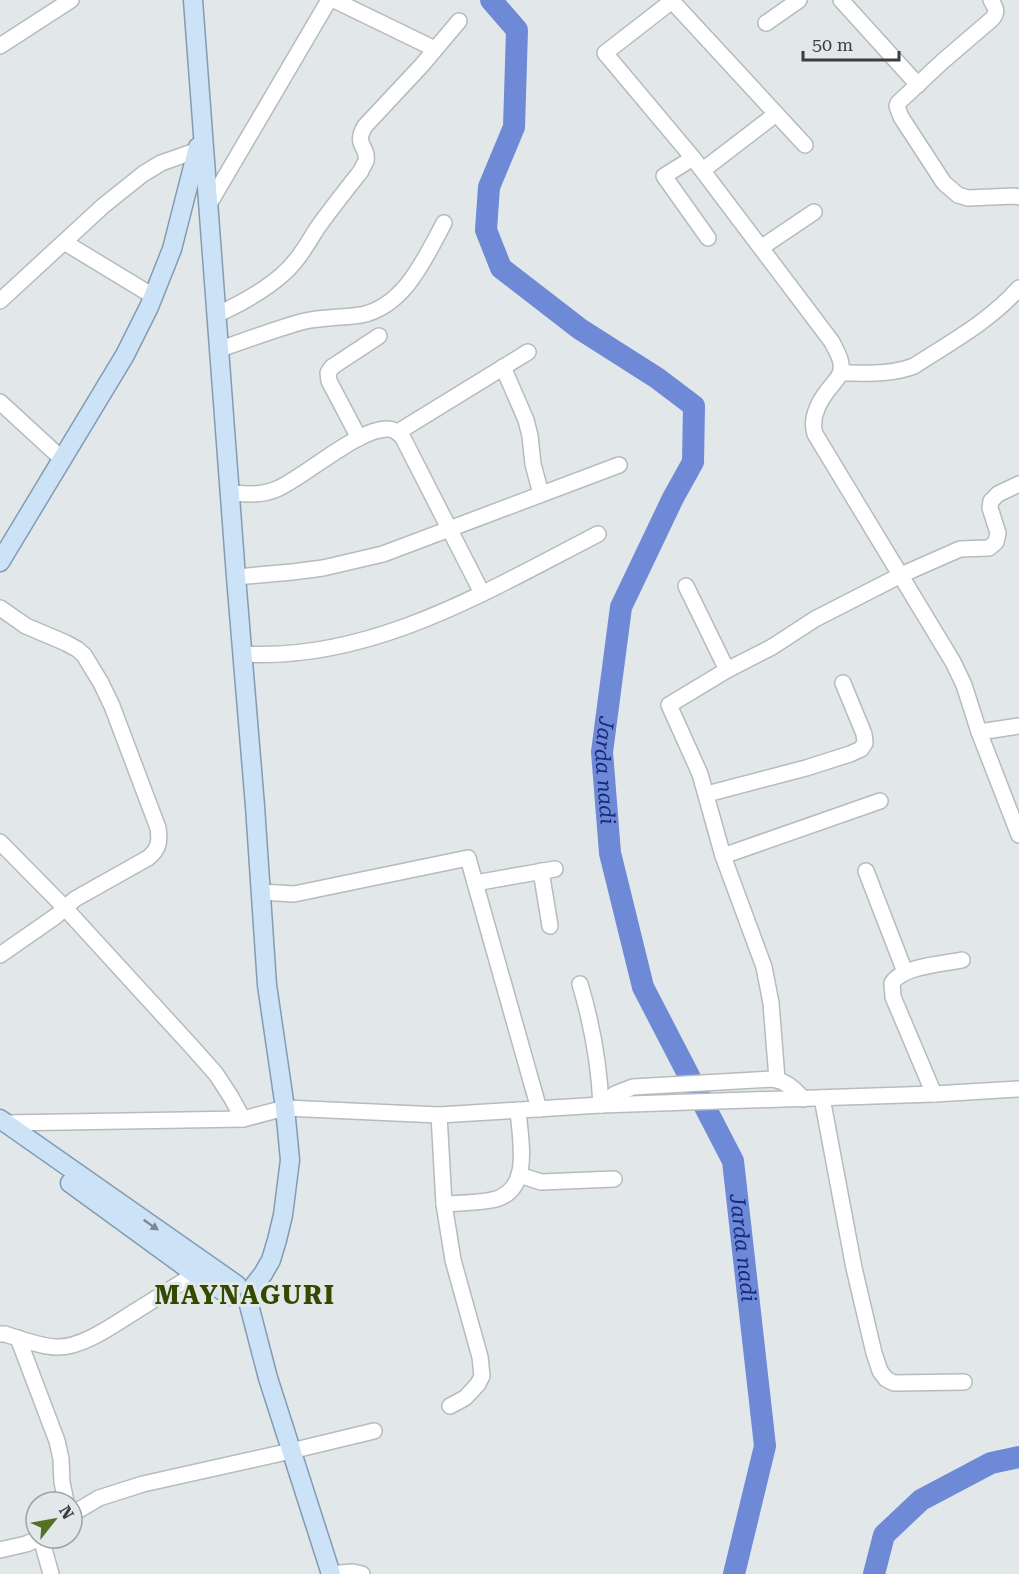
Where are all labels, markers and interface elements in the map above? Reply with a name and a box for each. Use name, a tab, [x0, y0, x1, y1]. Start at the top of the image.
scale bar	[803, 24, 899, 62]
text: 50 m	[812, 34, 853, 55]
water label: Jarda nadi	[590, 714, 620, 826]
water label: Jarda nadi	[725, 1192, 761, 1303]
one-way arrow	[143, 1219, 159, 1231]
district label: MAYNAGURI	[154, 1280, 336, 1310]
north arrow	[24, 1490, 84, 1550]
text: N	[55, 1502, 78, 1523]

